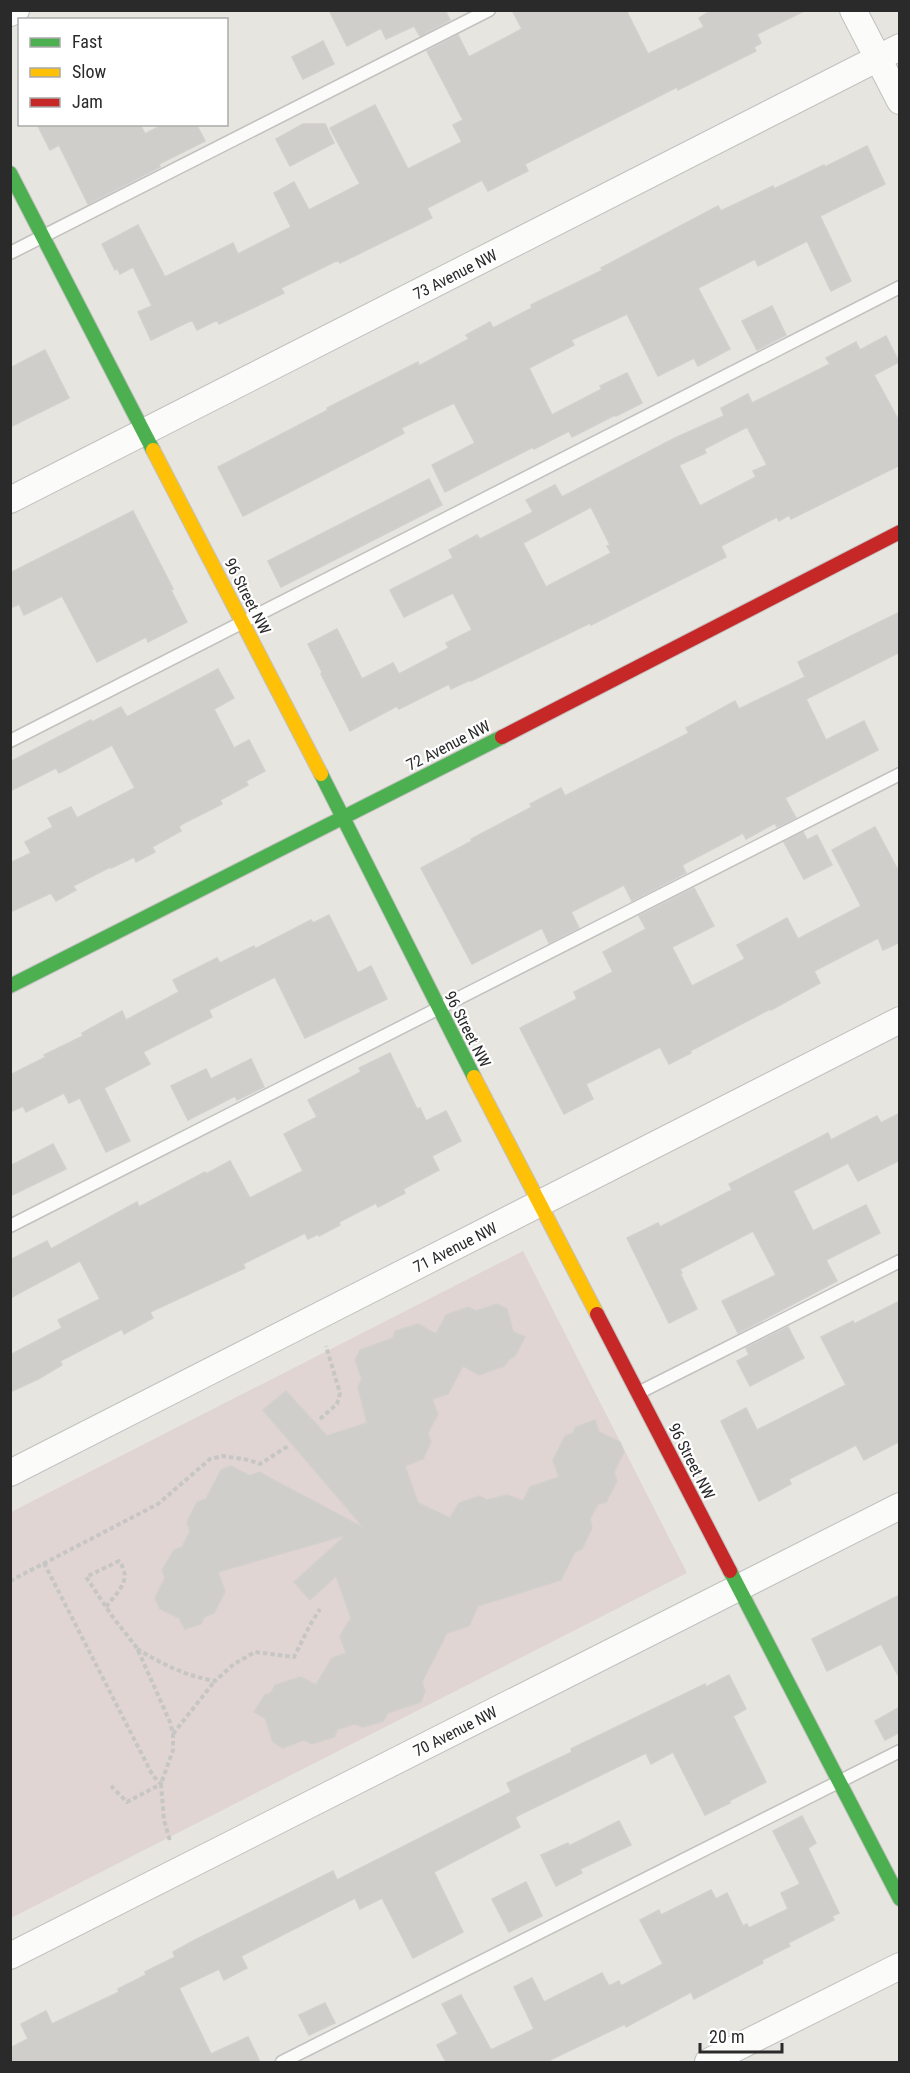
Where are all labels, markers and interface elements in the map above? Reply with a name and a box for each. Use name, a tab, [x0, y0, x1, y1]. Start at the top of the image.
legend	[18, 18, 228, 126]
text: Fast	[72, 31, 103, 52]
text: Slow	[72, 61, 107, 82]
text: Jam	[72, 91, 103, 112]
street label: 73 Avenue NW	[410, 245, 500, 304]
street label: 96 Street NW	[220, 555, 275, 637]
street label: 72 Avenue NW	[403, 716, 493, 775]
street label: 96 Street NW	[440, 988, 495, 1070]
street label: 71 Avenue NW	[410, 1218, 500, 1277]
street label: 96 Street NW	[664, 1420, 719, 1502]
street label: 70 Avenue NW	[410, 1702, 500, 1761]
scale bar	[700, 2016, 782, 2054]
text: 20 m	[709, 2026, 744, 2047]

